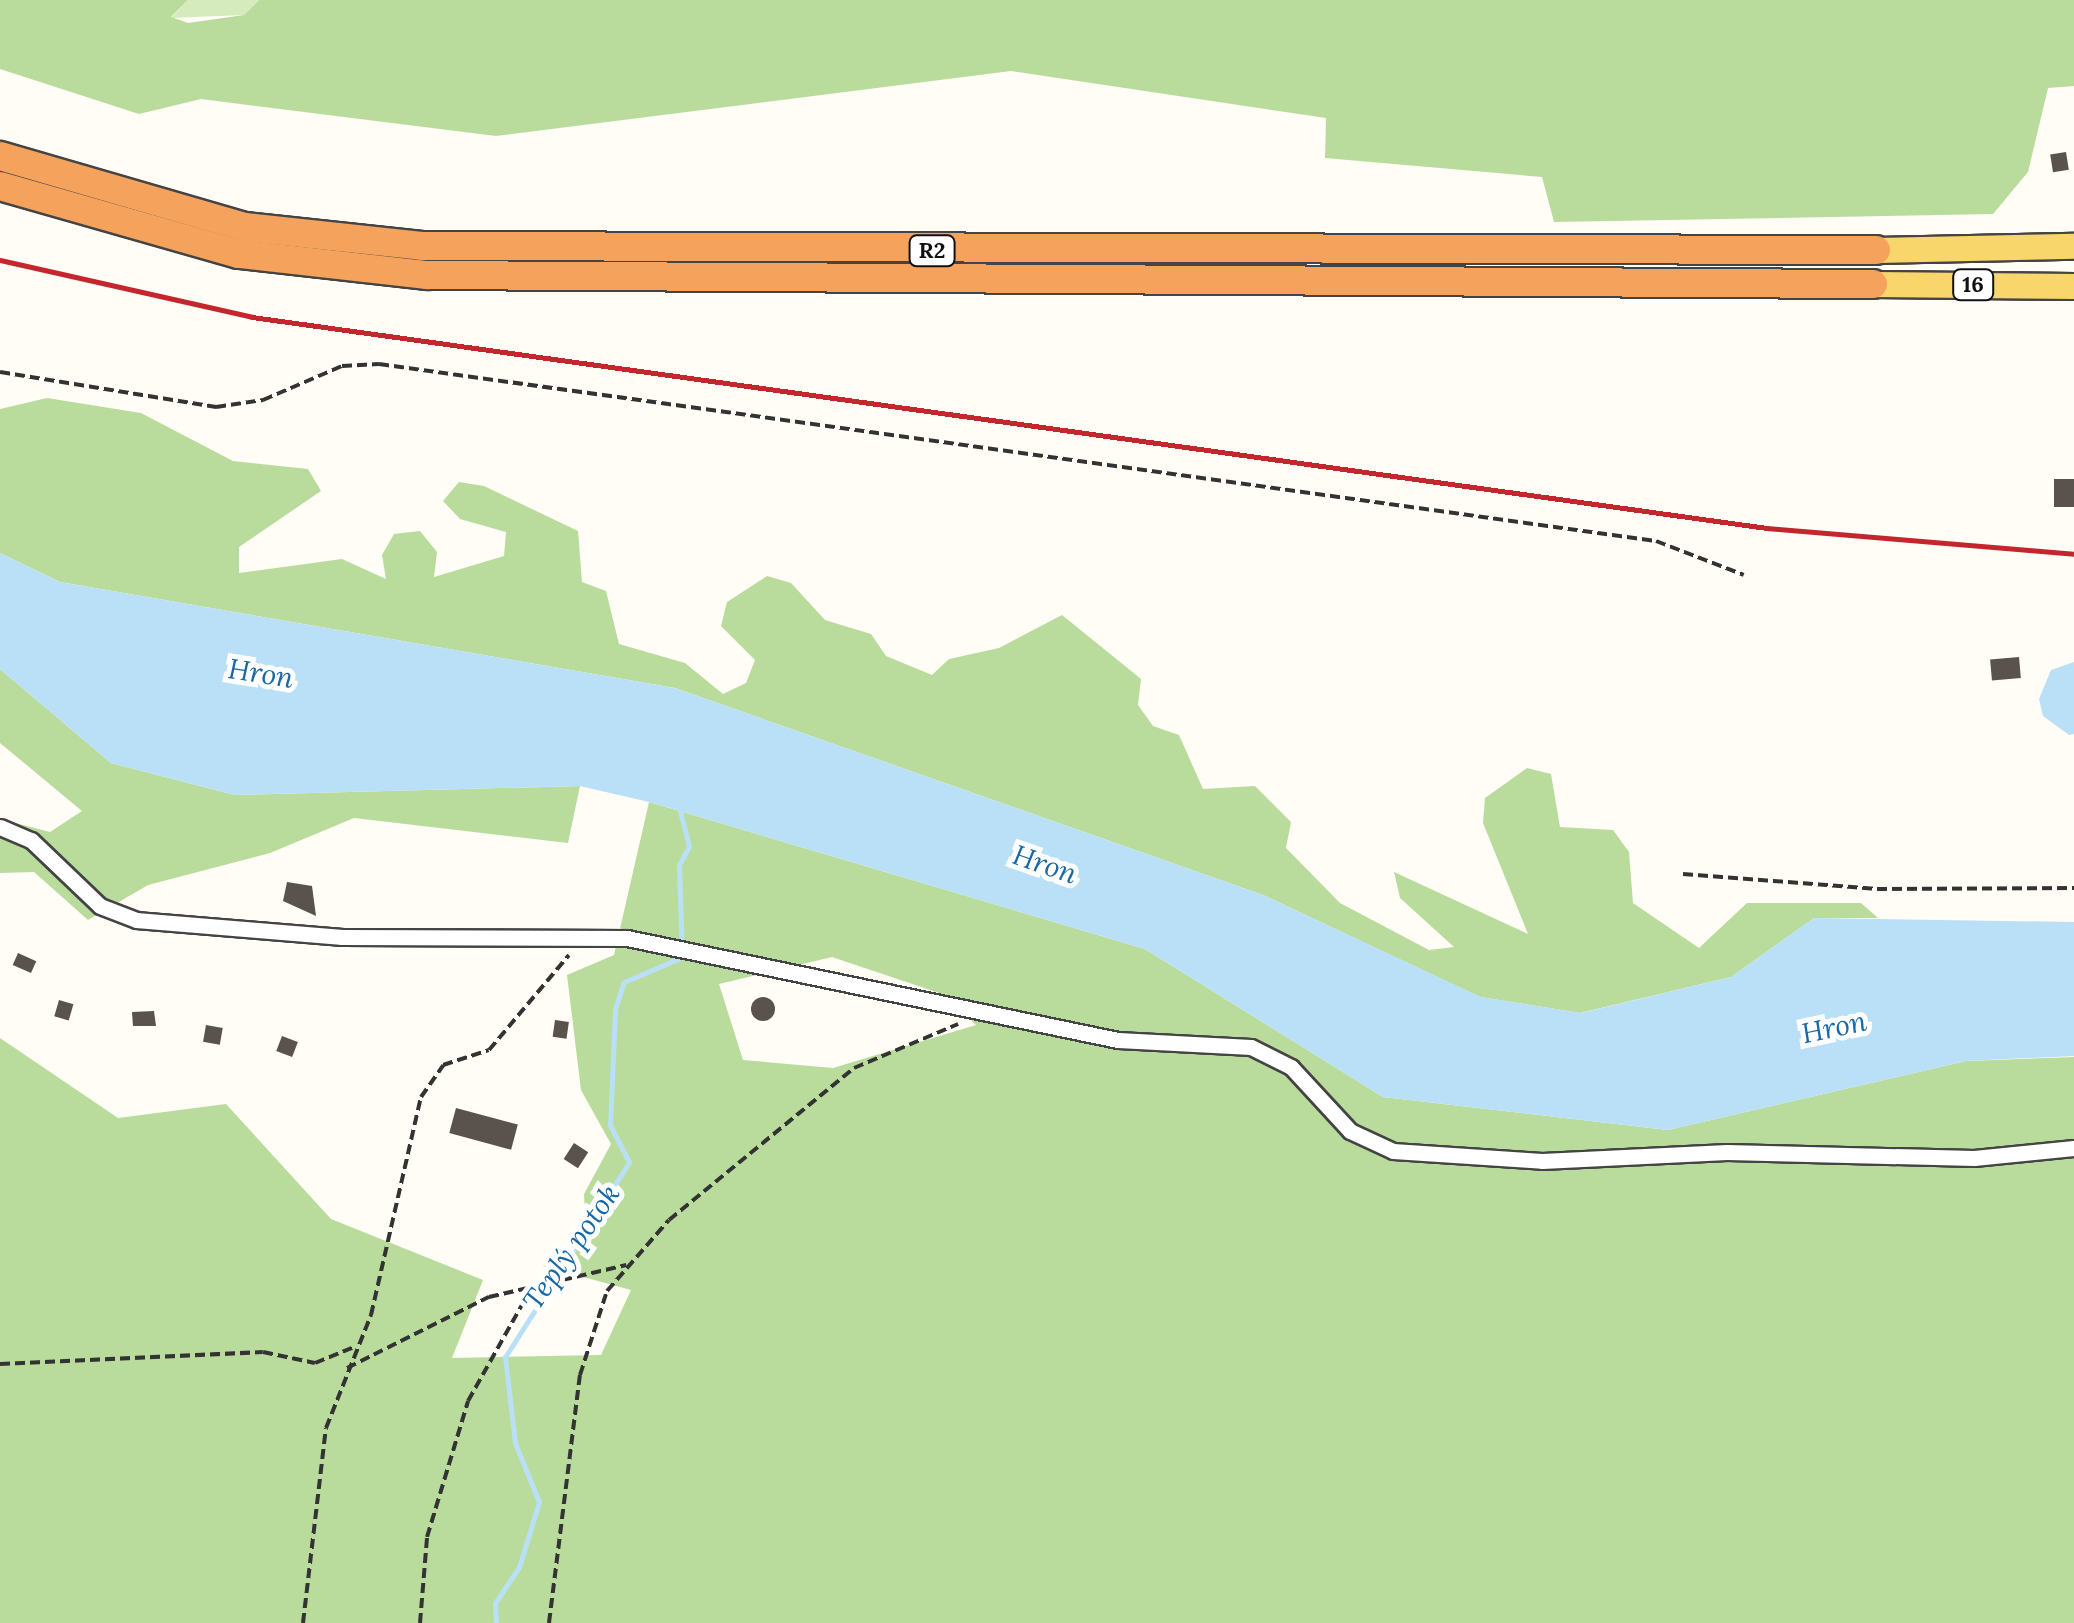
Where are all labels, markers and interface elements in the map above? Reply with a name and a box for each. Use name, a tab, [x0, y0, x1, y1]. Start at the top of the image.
road number: R2	[907, 234, 957, 268]
road number: 16	[1950, 268, 1996, 302]
water label: Hron	[226, 651, 296, 695]
water label: Hron	[1008, 837, 1082, 891]
water label: Hron	[1798, 1004, 1870, 1050]
water label: Teplý potok	[516, 1178, 626, 1316]

